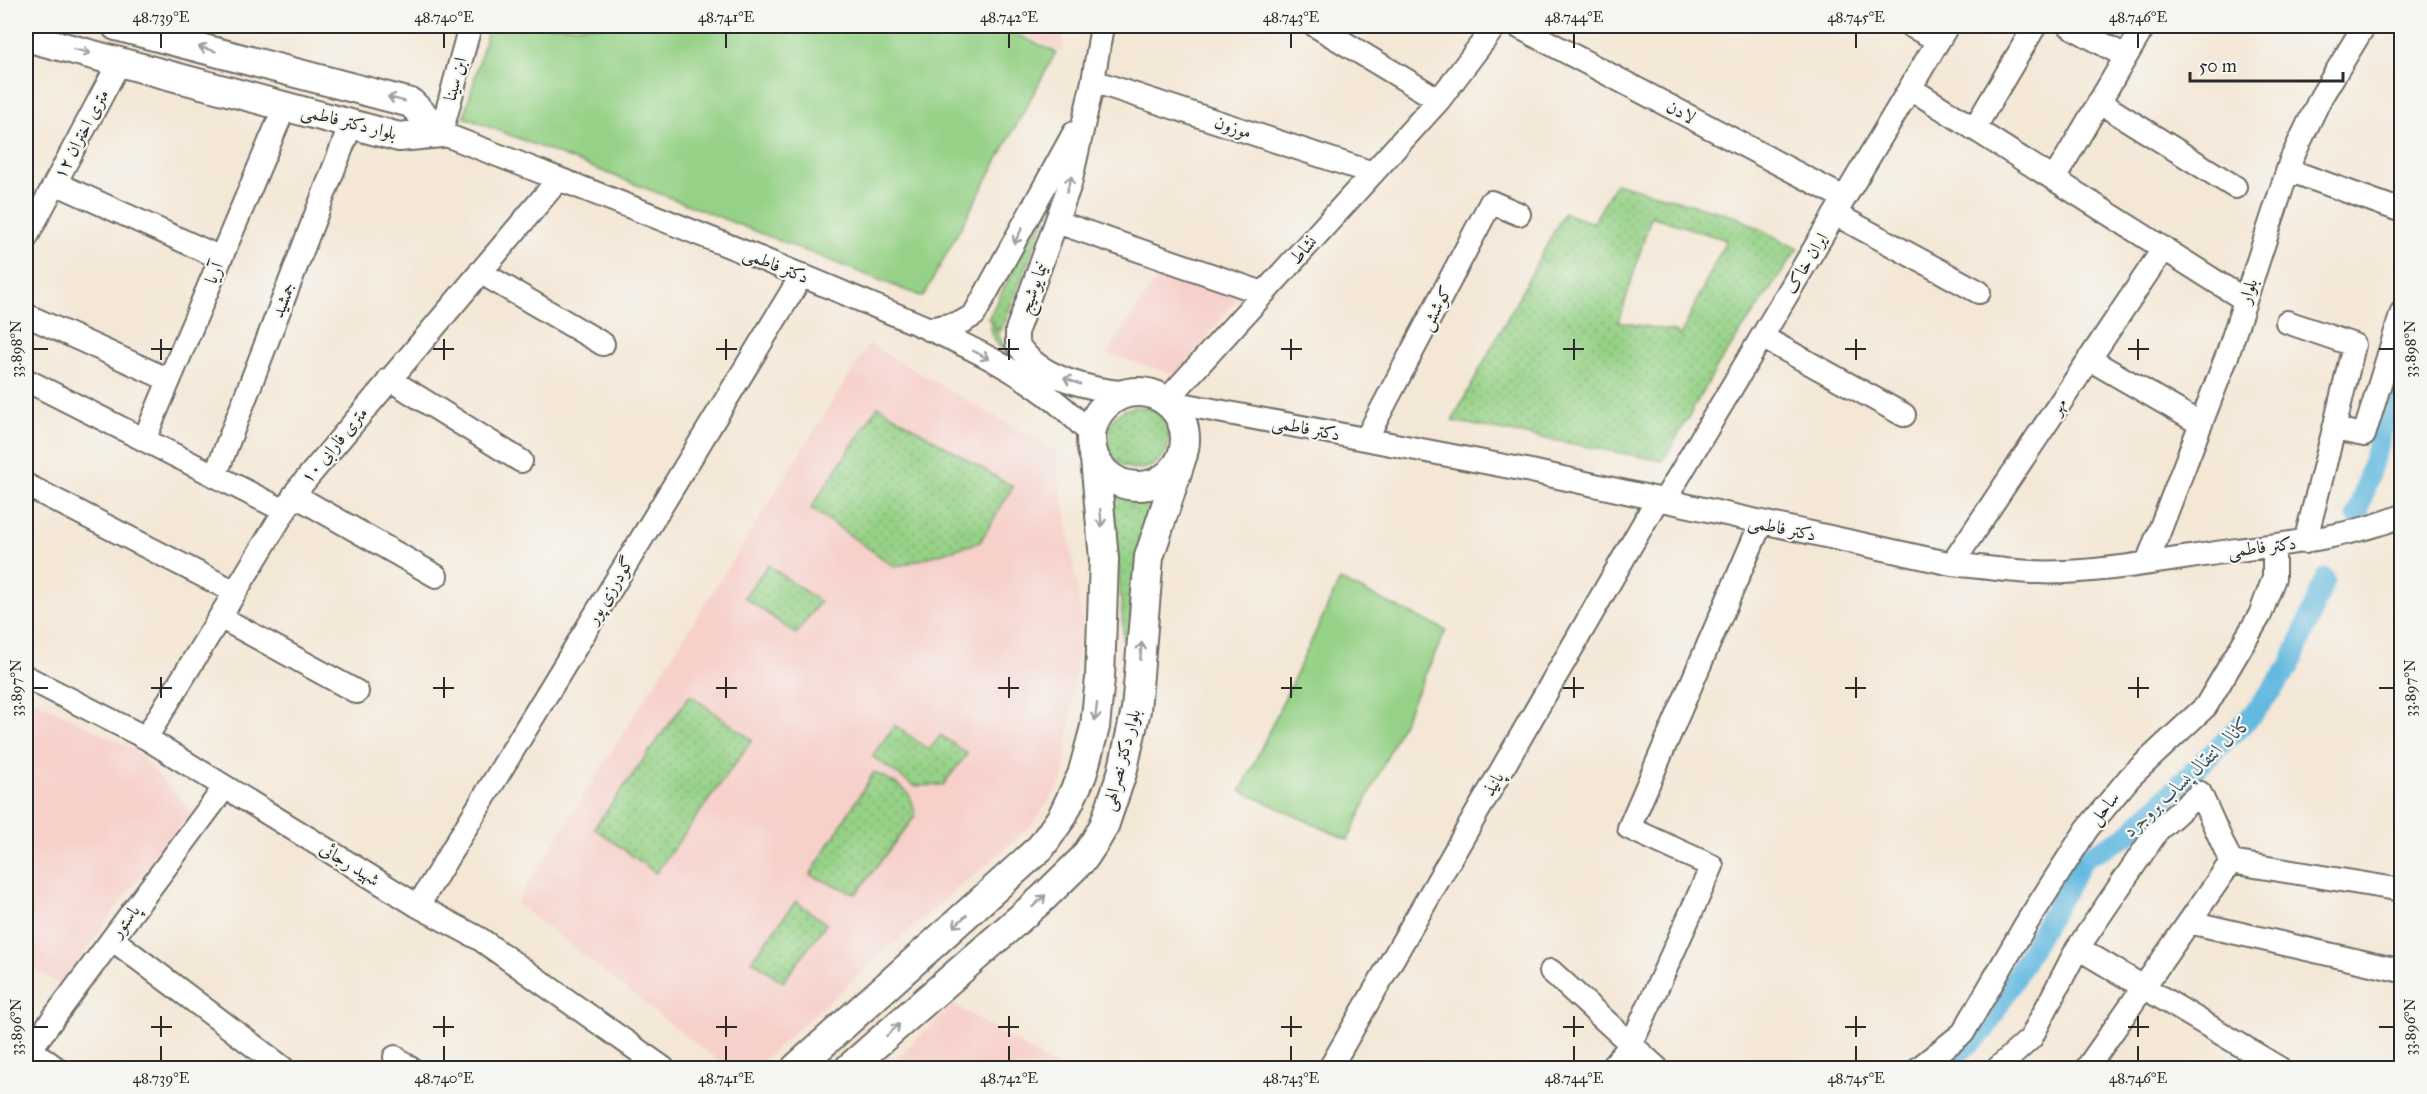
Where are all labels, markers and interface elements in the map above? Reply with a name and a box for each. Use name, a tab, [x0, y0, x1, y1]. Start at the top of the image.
text: 48.739°E	[133, 8, 190, 26]
text: 48.740°E	[414, 8, 474, 26]
text: 48.741°E	[698, 8, 755, 26]
text: 48.742°E	[980, 8, 1038, 26]
text: 48.743°E	[1263, 8, 1320, 26]
text: 48.744°E	[1544, 8, 1604, 26]
text: 48.745°E	[1827, 8, 1885, 26]
text: 48.746°E	[2109, 8, 2167, 26]
one-way arrow	[198, 43, 217, 55]
scale bar	[2190, 45, 2343, 83]
one-way arrow	[72, 46, 91, 57]
street label: ابن سینا	[439, 55, 471, 103]
text: 50 m	[2199, 55, 2237, 77]
street label: ۱۲ متری اختران	[48, 85, 114, 183]
one-way arrow	[387, 93, 406, 104]
street label: لادن	[1663, 95, 1699, 129]
street label: بلوار دکتر فاطمی	[299, 100, 399, 145]
street label: موزون	[1212, 111, 1254, 143]
one-way arrow	[1064, 175, 1076, 194]
one-way arrow	[1012, 226, 1023, 244]
street label: ایران خاک	[1779, 228, 1833, 297]
street label: نشاط	[1284, 231, 1322, 269]
street label: دکتر فاطمی	[740, 242, 812, 289]
street label: آریا	[200, 257, 229, 287]
street label: نیما یوشیج	[1014, 259, 1057, 318]
street label: بلوار	[2233, 276, 2262, 308]
street label: جمشید	[266, 279, 300, 321]
street label: کوشش	[1415, 282, 1458, 335]
text: 33.898°N	[7, 320, 25, 378]
text: 33.898°N	[2401, 320, 2419, 378]
one-way arrow	[971, 350, 989, 361]
one-way arrow	[1063, 375, 1082, 386]
street label: مهر	[2043, 393, 2072, 421]
street label: ۱۰ متری فارابی	[296, 402, 374, 489]
street label: دکتر فاطمی	[1270, 411, 1342, 446]
one-way arrow	[1095, 507, 1106, 527]
street label: دکتر فاطمی	[1746, 510, 1818, 547]
street label: دکتر فاطمی	[2227, 532, 2298, 563]
street label: گودرزی پور	[580, 552, 640, 631]
one-way arrow	[1136, 642, 1147, 662]
text: 33.897°N	[7, 659, 25, 717]
text: 33.897°N	[2401, 659, 2419, 717]
one-way arrow	[1090, 702, 1101, 722]
street label: بلوار دکتر نصرالهی	[1097, 707, 1146, 813]
water label: کانال انتقال پساب بروجرد	[2117, 710, 2258, 843]
street label: پانیذ	[1477, 767, 1511, 801]
street label: ساحل	[2084, 787, 2126, 830]
street label: شهید رجائی	[315, 837, 384, 892]
one-way arrow	[1031, 894, 1046, 908]
street label: پاستور	[104, 899, 147, 945]
one-way arrow	[952, 914, 967, 928]
text: 33.896°N	[7, 998, 25, 1056]
text: 33.896°N	[2401, 998, 2419, 1056]
one-way arrow	[885, 1023, 900, 1037]
text: 48.739°E	[133, 1069, 190, 1087]
text: 48.740°E	[414, 1069, 474, 1087]
text: 48.741°E	[698, 1069, 755, 1087]
text: 48.742°E	[980, 1069, 1038, 1087]
text: 48.743°E	[1263, 1069, 1320, 1087]
text: 48.744°E	[1544, 1069, 1604, 1087]
text: 48.745°E	[1827, 1069, 1885, 1087]
text: 48.746°E	[2109, 1069, 2167, 1087]

